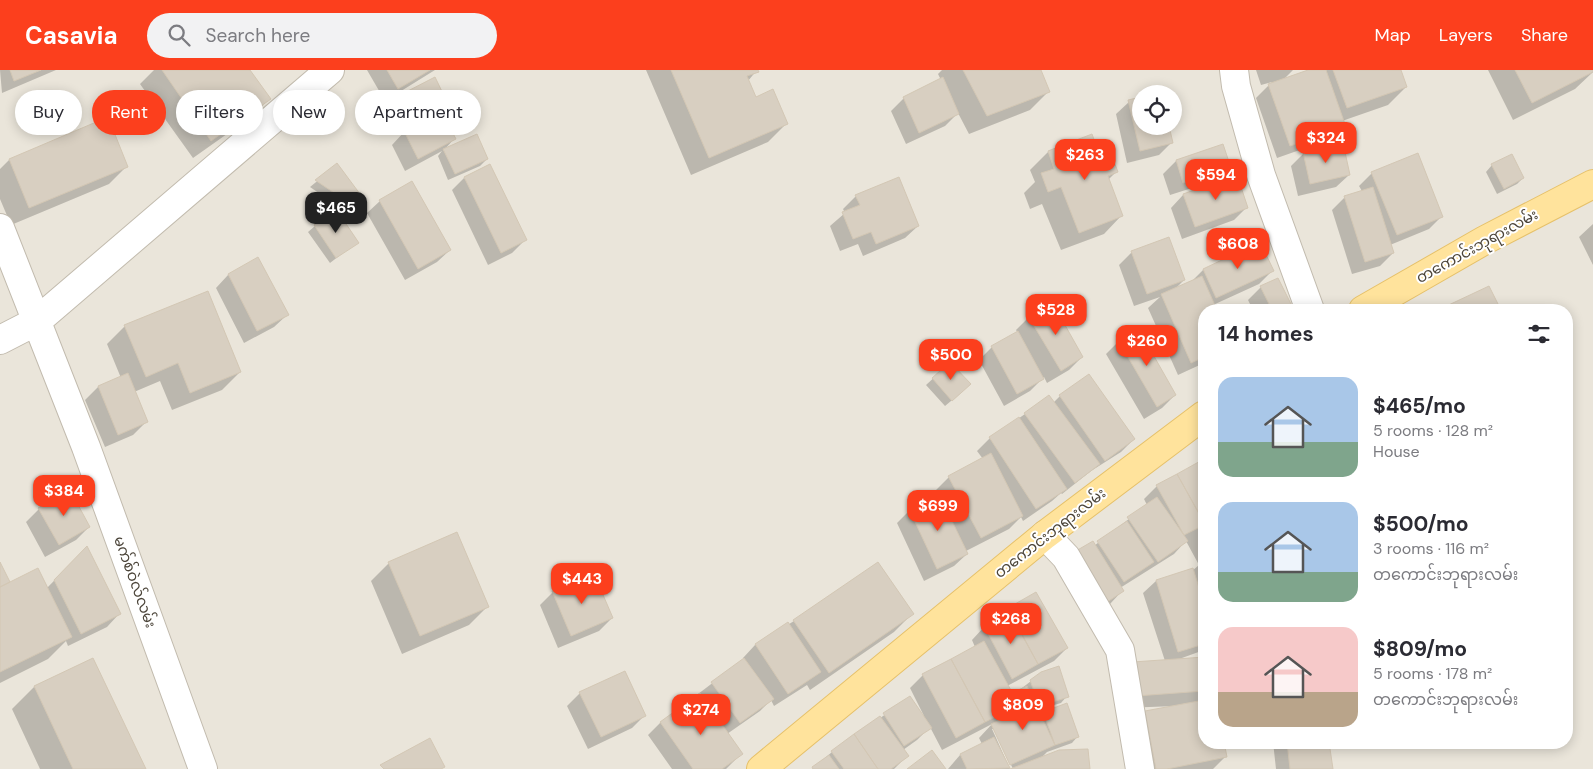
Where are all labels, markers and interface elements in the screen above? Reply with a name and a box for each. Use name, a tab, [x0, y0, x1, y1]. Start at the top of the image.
search box	[147, 13, 497, 58]
text: Casavia	[25, 20, 117, 51]
icon: search	[165, 21, 193, 49]
text: Search here	[205, 23, 310, 48]
text: Map	[1375, 23, 1411, 47]
text: Layers	[1439, 23, 1493, 47]
text: Share	[1521, 23, 1568, 47]
map controls	[1132, 85, 1182, 135]
button: locate	[1132, 85, 1182, 135]
chip: Buy	[15, 90, 82, 135]
chip: Rent	[92, 90, 166, 135]
chip: Filters	[176, 90, 263, 135]
chip: New	[273, 90, 345, 135]
chip: Apartment	[355, 90, 481, 135]
pin: $324	[1296, 122, 1356, 164]
text: $324	[1307, 127, 1345, 148]
pin: $263	[1055, 138, 1115, 181]
text: $263	[1066, 144, 1104, 165]
pin: $594	[1186, 158, 1246, 201]
text: $594	[1196, 164, 1236, 185]
pin: $465	[306, 191, 366, 234]
text: $465	[316, 197, 356, 218]
street label: တကောင်းဘုရားလမ်း	[1413, 204, 1542, 290]
pin: $608	[1208, 228, 1268, 270]
text: $608	[1217, 233, 1259, 254]
pin: $528	[1026, 294, 1086, 336]
text: $528	[1037, 299, 1075, 320]
text: 14 homes	[1218, 320, 1314, 348]
icon: filters	[1525, 320, 1553, 348]
pin: $260	[1117, 324, 1177, 367]
text: $260	[1127, 330, 1167, 351]
pin: $500	[921, 338, 981, 381]
text: $500	[930, 344, 972, 365]
text: $465/mo	[1373, 392, 1466, 420]
icon: home	[1258, 397, 1318, 457]
text: 5 rooms · 128 m²	[1373, 420, 1493, 441]
text: House	[1373, 441, 1420, 462]
pin: $384	[34, 474, 94, 517]
text: $384	[44, 480, 84, 501]
street label: တကောင်းဘုရားလမ်း	[990, 483, 1111, 584]
pin: $699	[908, 490, 968, 532]
text: $699	[918, 495, 958, 516]
text: $500/mo	[1373, 510, 1469, 538]
icon: home	[1258, 522, 1318, 582]
street label: မက်စ်ဝဲလ်လမ်း	[109, 533, 161, 631]
text: 3 rooms · 116 m²	[1373, 538, 1489, 559]
pin: $443	[552, 562, 612, 605]
text: တကောင်းဘုရားလမ်း	[1373, 564, 1518, 585]
text: $443	[562, 568, 602, 589]
pin: $268	[981, 602, 1041, 645]
text: $268	[991, 608, 1031, 629]
text: $809/mo	[1373, 635, 1467, 663]
icon: home	[1258, 647, 1318, 707]
text: 5 rooms · 178 m²	[1373, 663, 1492, 684]
pin: $809	[993, 688, 1053, 731]
text: တကောင်းဘုရားလမ်း	[1373, 689, 1518, 710]
pin: $274	[671, 694, 731, 736]
text: $809	[1002, 694, 1044, 715]
text: $274	[683, 699, 719, 720]

